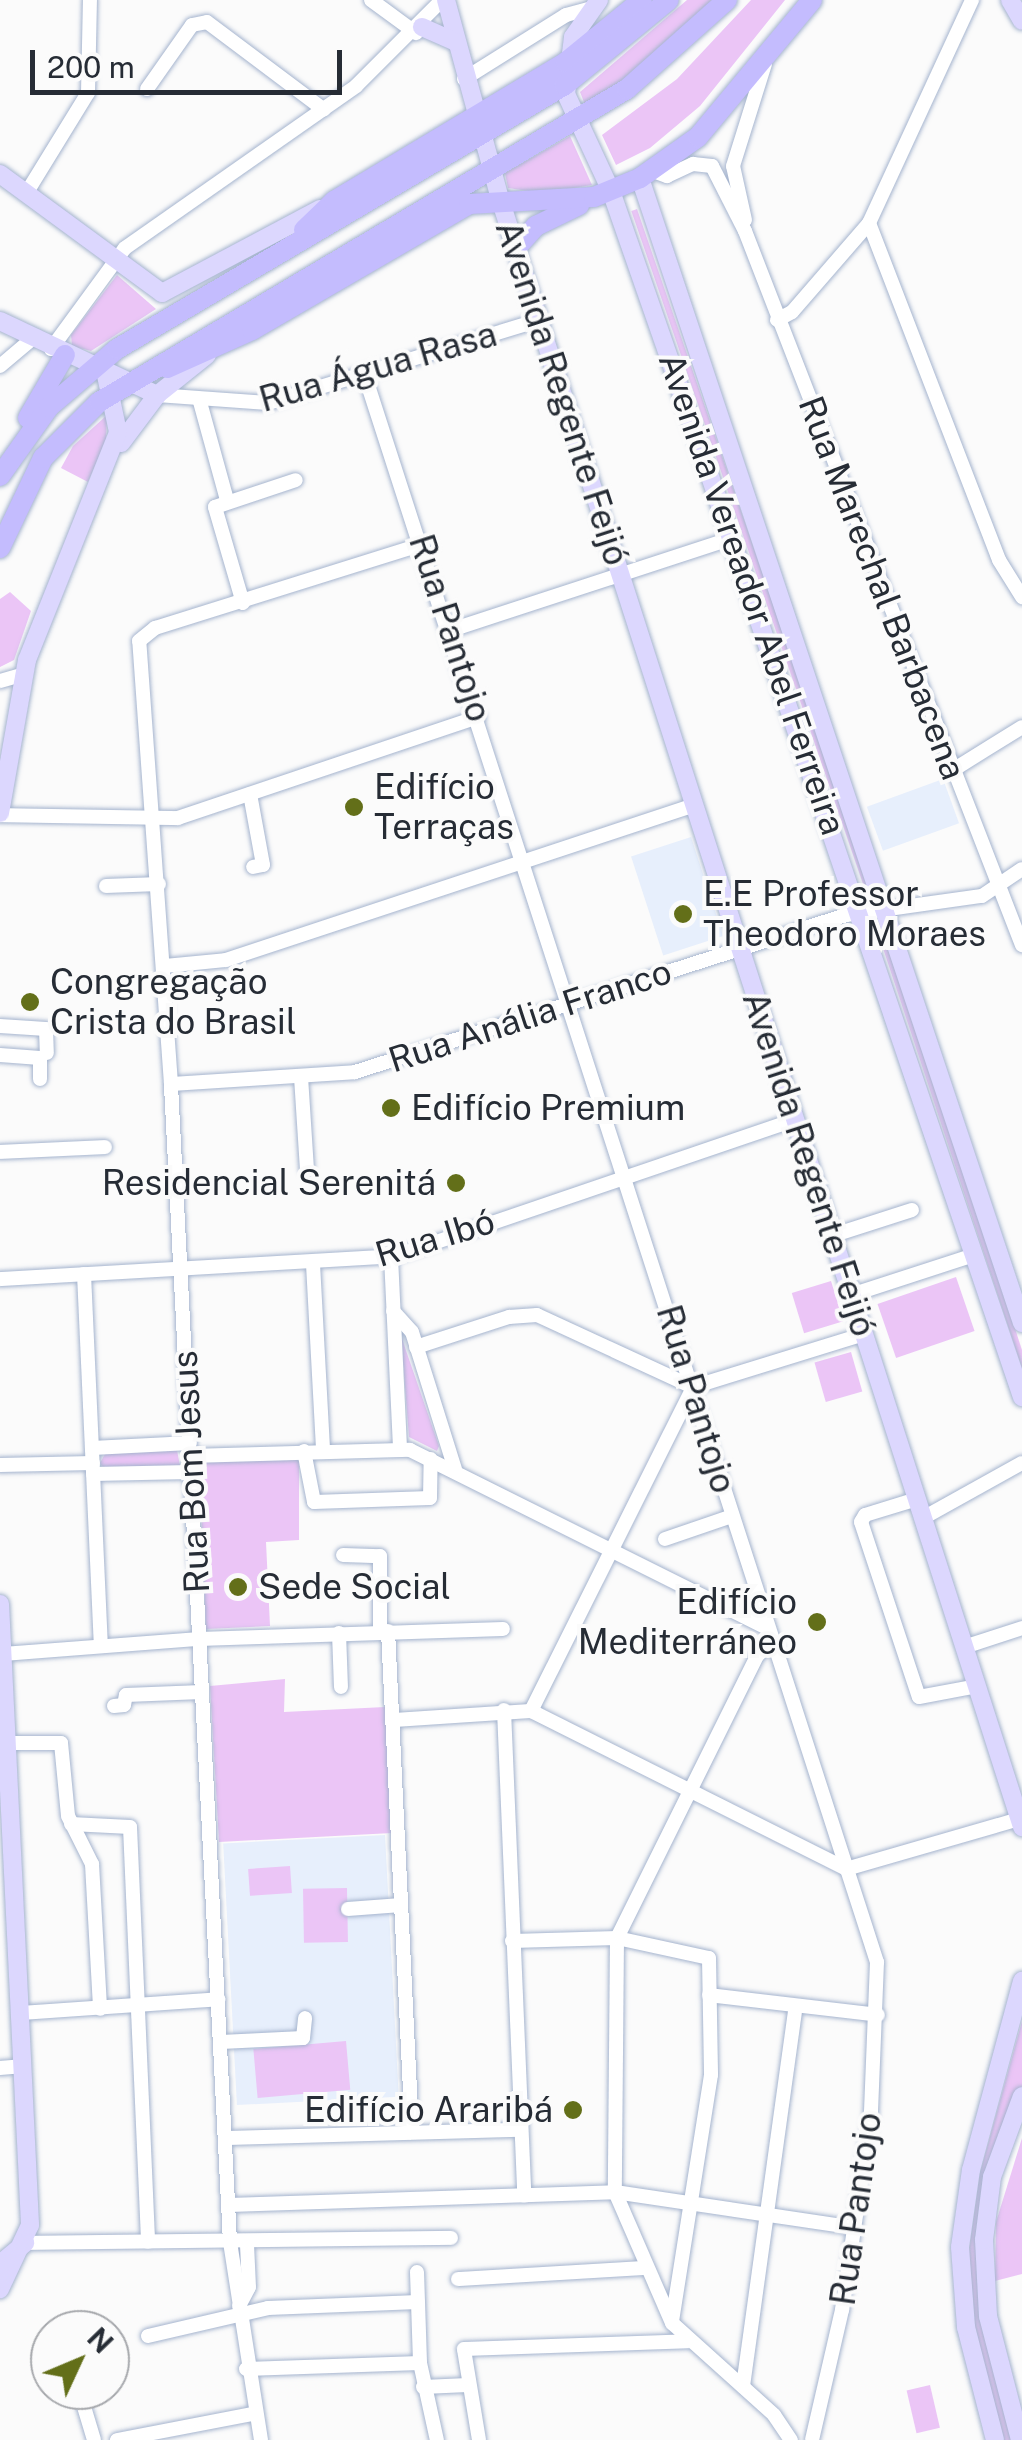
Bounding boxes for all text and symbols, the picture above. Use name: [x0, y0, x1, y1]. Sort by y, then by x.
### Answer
scale bar: [35, 30, 348, 92]
text: 200 m: [47, 49, 135, 85]
street label: Avenida Regente Feijó: [486, 215, 638, 571]
street label: Rua Água Rasa: [254, 313, 502, 421]
street label: Avenida Vereador Abel Ferreira: [650, 347, 854, 841]
street label: Rua Marechal Barbacena: [789, 390, 975, 786]
street label: Rua Pantojo: [400, 529, 500, 727]
place label: Edifício Terraças: [374, 766, 514, 848]
marker: Edifício Terraças: [343, 796, 365, 818]
place label: E.E Professor Theodoro Moraes: [703, 873, 986, 955]
marker: E.E Professor Theodoro Moraes: [672, 903, 694, 925]
street label: Rua Anália Franco: [383, 950, 677, 1082]
place label: Congregação Crista do Brasil: [50, 961, 297, 1043]
street label: Avenida Regente Feijó: [733, 986, 885, 1342]
marker: Congregação Crista do Brasil: [19, 991, 41, 1013]
place label: Edifício Premium: [411, 1087, 686, 1129]
marker: Edifício Premium: [380, 1097, 402, 1119]
place label: Residencial Serenitá: [102, 1162, 436, 1204]
marker: Residencial Serenitá: [445, 1172, 467, 1194]
street label: Rua Ibó: [370, 1200, 500, 1276]
street label: Rua Pantojo: [648, 1300, 744, 1498]
street label: Rua Bom Jesus: [164, 1350, 218, 1594]
place label: Sede Social: [258, 1566, 451, 1608]
marker: Sede Social: [227, 1576, 249, 1598]
place label: Edifício Mediterráneo: [578, 1581, 797, 1663]
marker: Edifício Mediterráneo: [806, 1611, 828, 1633]
place label: Edifício Araribá: [304, 2089, 553, 2131]
marker: Edifício Araribá: [562, 2099, 584, 2121]
street label: Rua Pantojo: [822, 2110, 890, 2308]
north arrow: [30, 2310, 130, 2410]
text: N: [81, 2321, 120, 2360]

